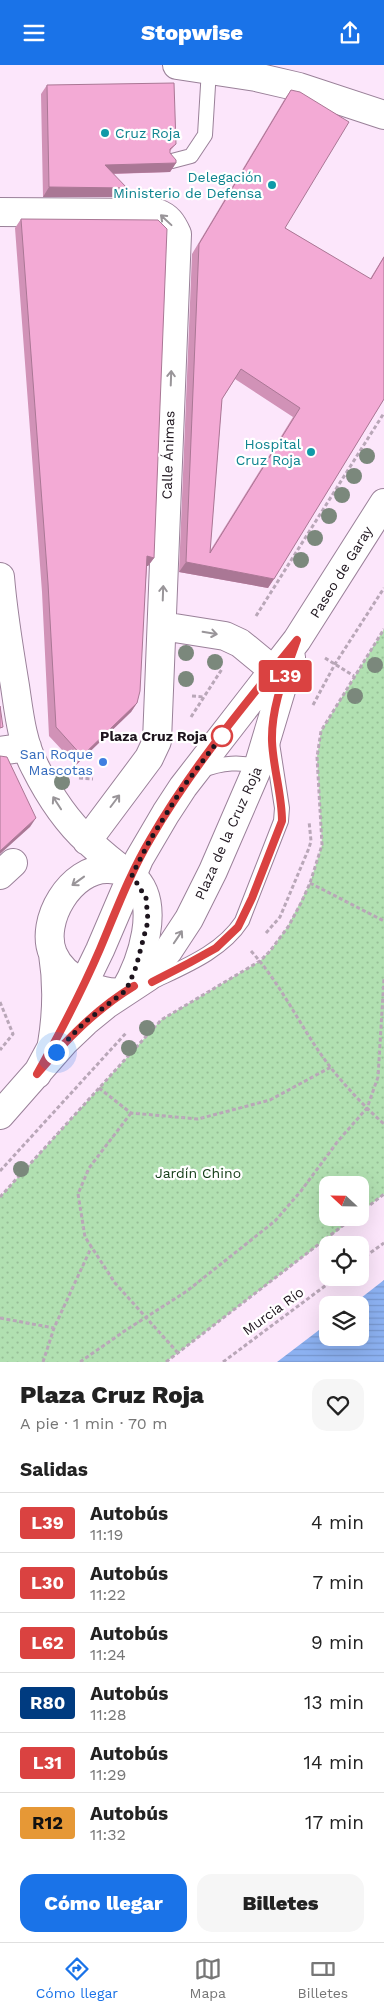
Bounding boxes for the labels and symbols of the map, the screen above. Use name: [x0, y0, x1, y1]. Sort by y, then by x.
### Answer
place label: Cruz Roja: [115, 125, 180, 141]
marker: Cruz Roja: [99, 127, 111, 139]
place label: Delegación Ministerio de Defensa: [113, 169, 262, 201]
marker: Delegación Ministerio de Defensa: [266, 179, 278, 191]
one-way arrow: [160, 214, 173, 226]
one-way arrow: [167, 370, 176, 386]
street label: Calle Ánimas: [158, 410, 178, 500]
place label: Hospital Cruz Roja: [236, 436, 302, 468]
marker: Hospital Cruz Roja: [305, 446, 317, 458]
street label: Paseo de Garay: [306, 523, 376, 621]
one-way arrow: [159, 585, 168, 601]
one-way arrow: [202, 629, 218, 639]
line badge: L39: [256, 660, 314, 692]
marker: Plaza Cruz Roja: [211, 725, 233, 747]
place label: Plaza Cruz Roja: [100, 728, 208, 744]
place label: San Roque Mascotas: [20, 746, 93, 778]
marker: San Roque Mascotas: [97, 756, 109, 768]
street label: Plaza de la Cruz Roja: [191, 764, 265, 902]
one-way arrow: [110, 795, 121, 808]
one-way arrow: [52, 796, 62, 810]
one-way arrow: [72, 875, 85, 886]
one-way arrow: [173, 930, 183, 944]
your location: [44, 1040, 69, 1065]
park label: Jardín Chino: [155, 1165, 241, 1181]
north arrow: [319, 1176, 369, 1226]
street label: Murcia Río: [239, 1284, 307, 1338]

